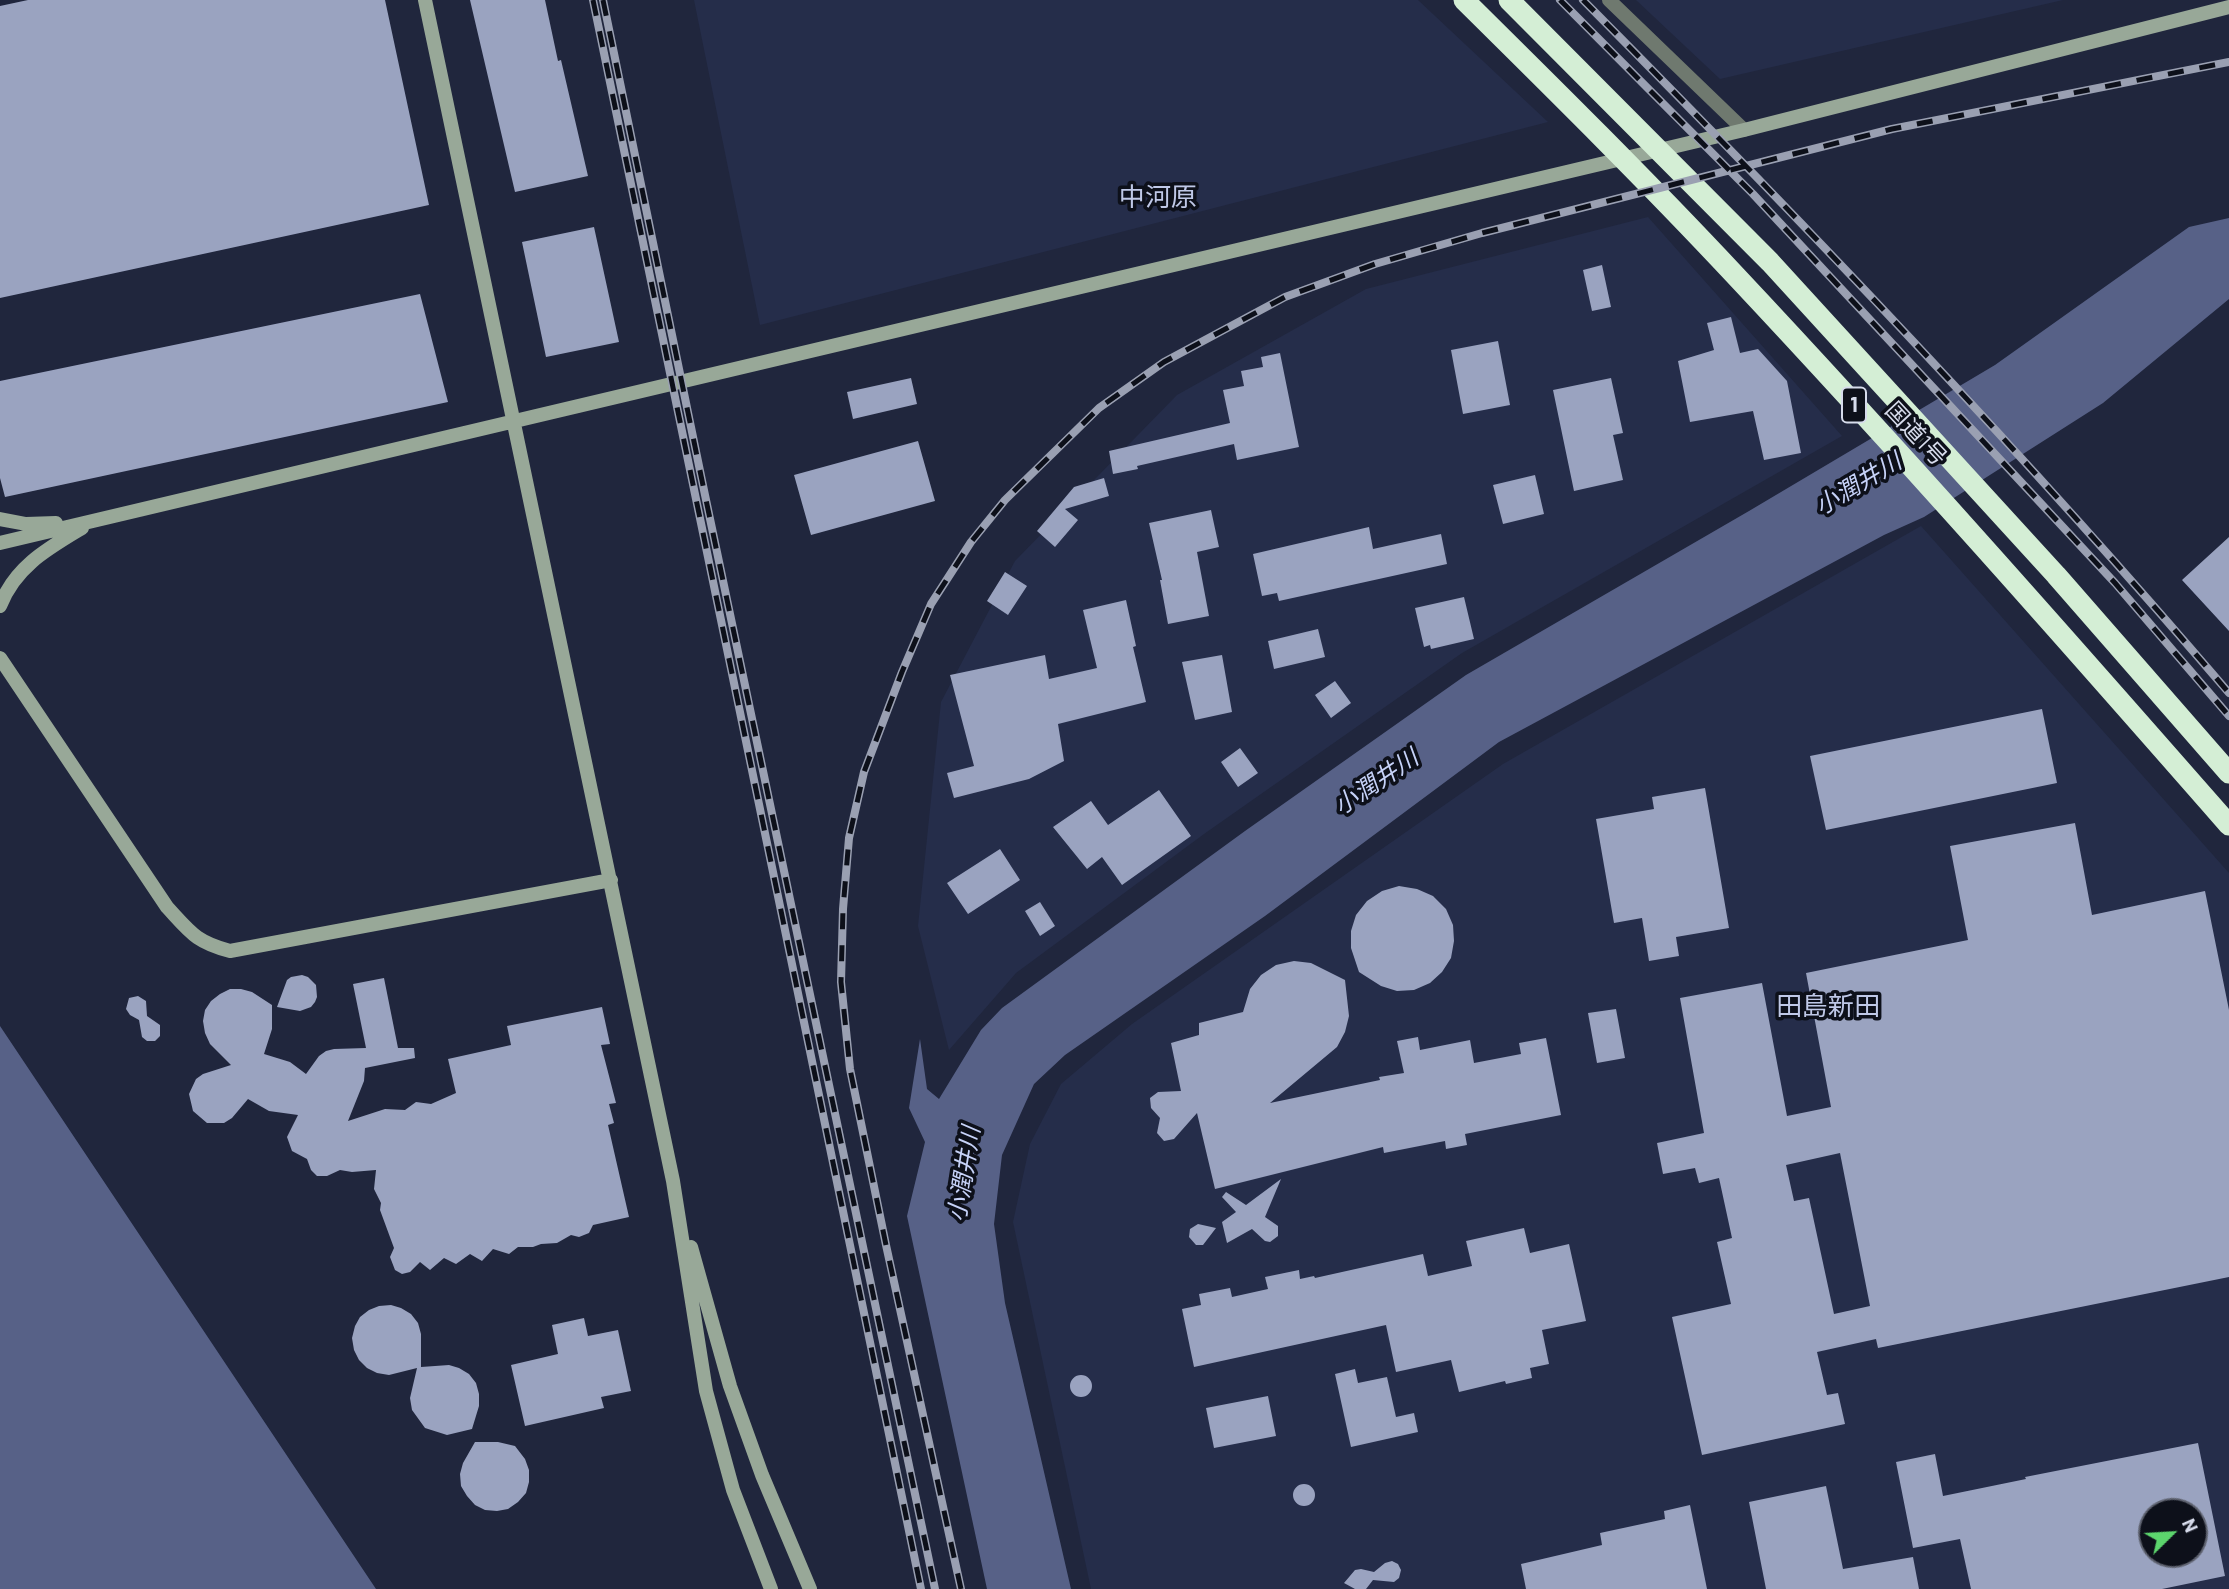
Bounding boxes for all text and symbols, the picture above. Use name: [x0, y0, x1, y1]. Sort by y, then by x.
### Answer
district label: 中河原: [1119, 181, 1197, 213]
road number: 1: [1842, 388, 1866, 422]
street label: 国道1号: [1880, 396, 1952, 472]
water label: 小潤井川: [1809, 447, 1907, 521]
water label: 小潤井川: [1328, 743, 1424, 821]
district label: 田島新田: [1776, 990, 1880, 1022]
water label: 小潤井川: [942, 1124, 986, 1224]
north arrow: [2138, 1498, 2208, 1568]
text: N: [2178, 1515, 2204, 1536]

